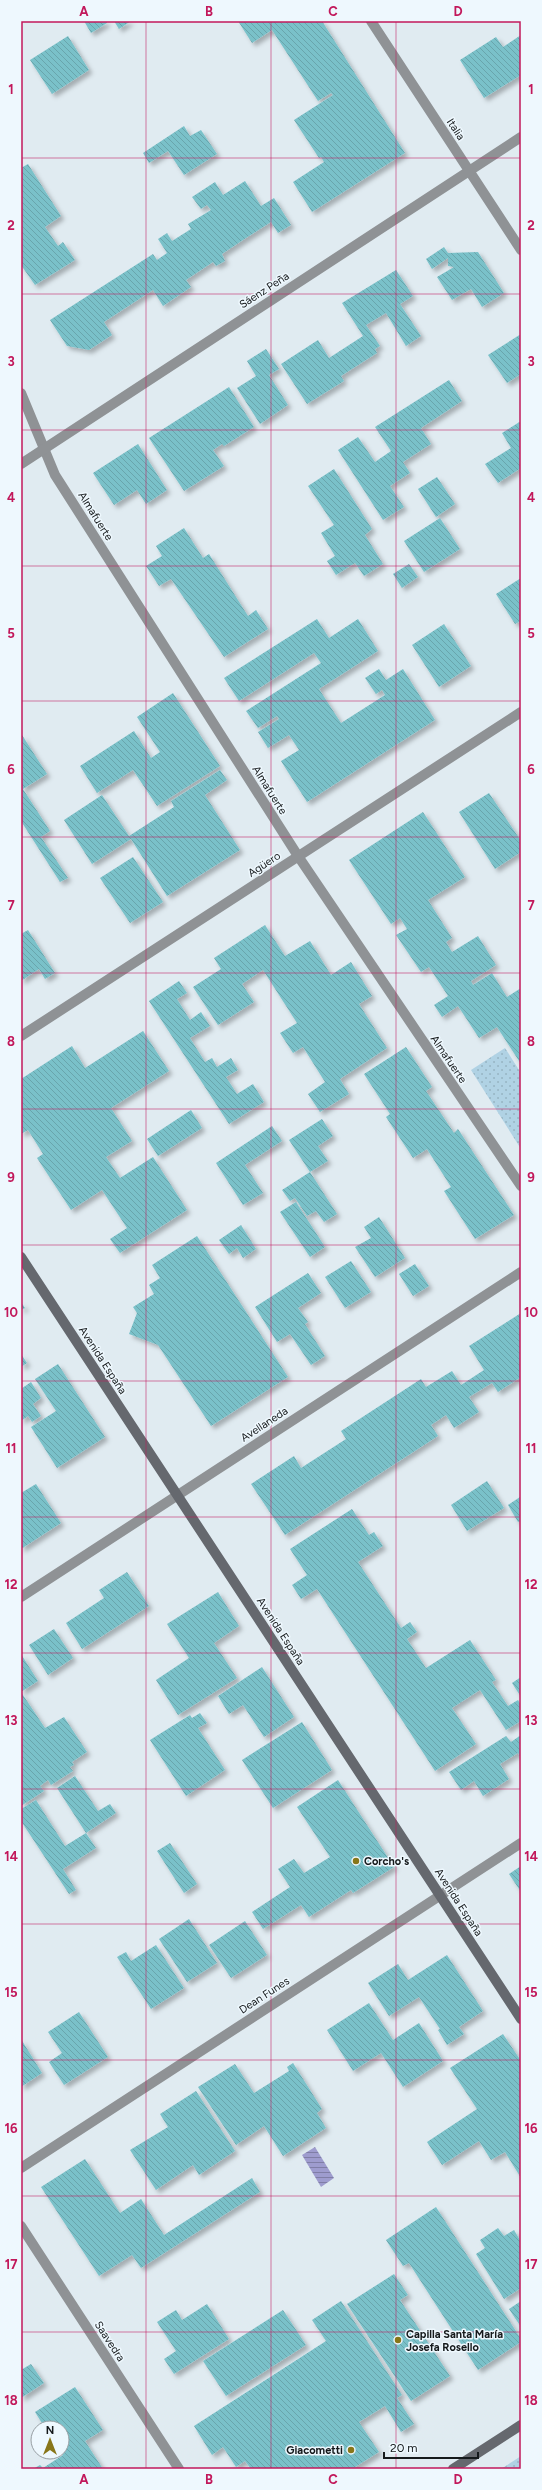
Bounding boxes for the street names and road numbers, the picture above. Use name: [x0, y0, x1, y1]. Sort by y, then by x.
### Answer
street label: Italia: [444, 116, 467, 143]
street label: Sáenz Peña: [237, 270, 292, 311]
street label: Almafuerte: [76, 490, 116, 543]
street label: Almafuerte: [250, 764, 290, 817]
street label: Agüero: [246, 849, 283, 880]
street label: Almafuerte: [428, 1033, 469, 1086]
street label: Avenida España: [76, 1324, 129, 1396]
street label: Avellaneda: [238, 1404, 290, 1444]
street label: Avenida España: [254, 1595, 307, 1667]
street label: Avenida España: [432, 1866, 485, 1938]
street label: Dean Funes: [237, 1974, 292, 2016]
street label: Saavedra: [92, 2319, 127, 2364]

